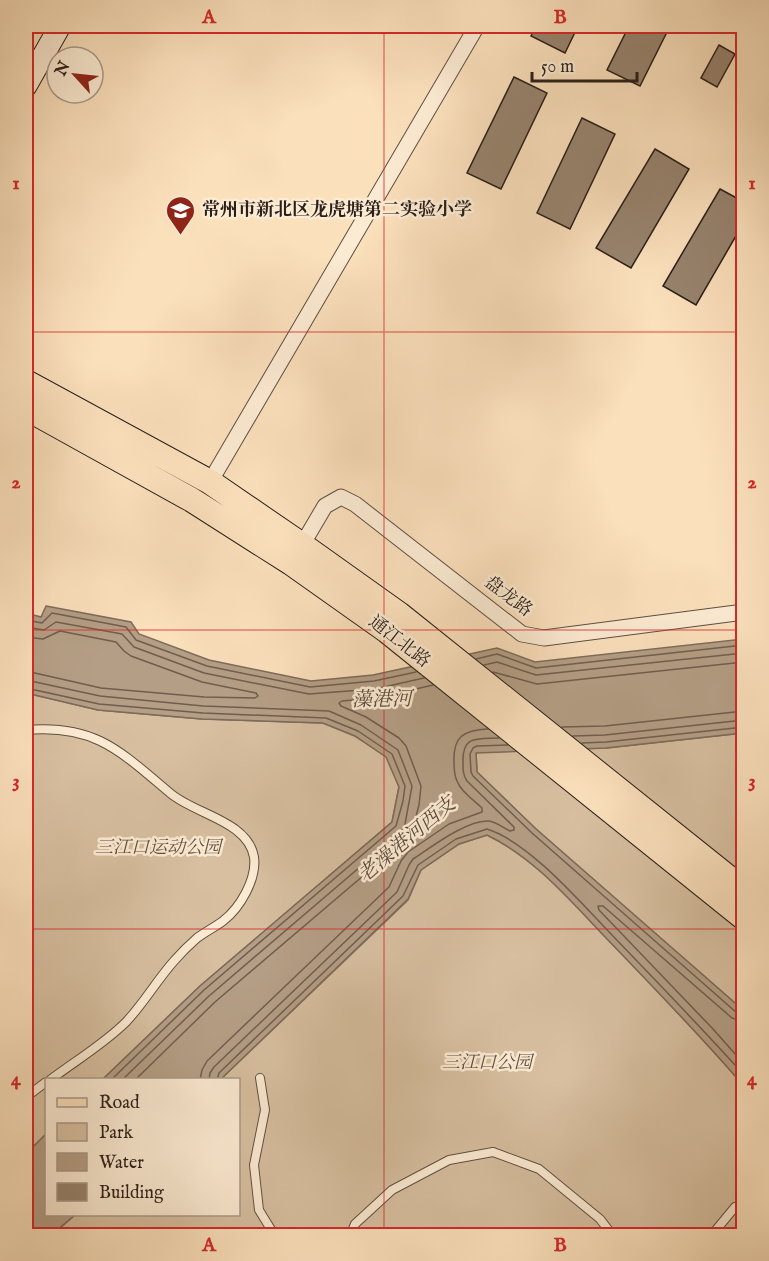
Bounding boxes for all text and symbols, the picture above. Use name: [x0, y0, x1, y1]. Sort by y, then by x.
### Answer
text: A: [201, 5, 217, 30]
text: B: [553, 5, 567, 30]
north arrow: [45, 45, 105, 105]
scale bar: [532, 45, 637, 83]
text: 50 m: [541, 56, 574, 79]
text: N: [51, 58, 76, 81]
text: 1: [12, 171, 20, 196]
text: 1: [748, 171, 756, 196]
school or university icon: 常州市新北区龙虎塘第二实验小学: [165, 194, 197, 236]
place label: 常州市新北区龙虎塘第二实验小学: [202, 199, 472, 222]
text: 2: [11, 470, 21, 495]
text: 2: [747, 470, 757, 495]
street label: 盘龙路: [480, 572, 536, 622]
street label: 通江北路: [364, 611, 434, 673]
water label: 藻港河: [352, 687, 415, 713]
text: 3: [12, 769, 20, 794]
text: 3: [748, 769, 756, 794]
water label: 老澡港河西支: [353, 790, 463, 888]
park label: 三江口运动公园: [95, 837, 224, 860]
park label: 三江口公园: [442, 1052, 535, 1075]
text: 4: [11, 1067, 22, 1092]
text: 4: [747, 1067, 758, 1092]
legend: [45, 1078, 240, 1216]
text: Road: [99, 1092, 140, 1115]
text: Park: [99, 1122, 134, 1145]
text: Water: [99, 1152, 144, 1175]
text: Building: [99, 1182, 164, 1205]
text: A: [201, 1233, 217, 1258]
text: B: [553, 1233, 567, 1258]

